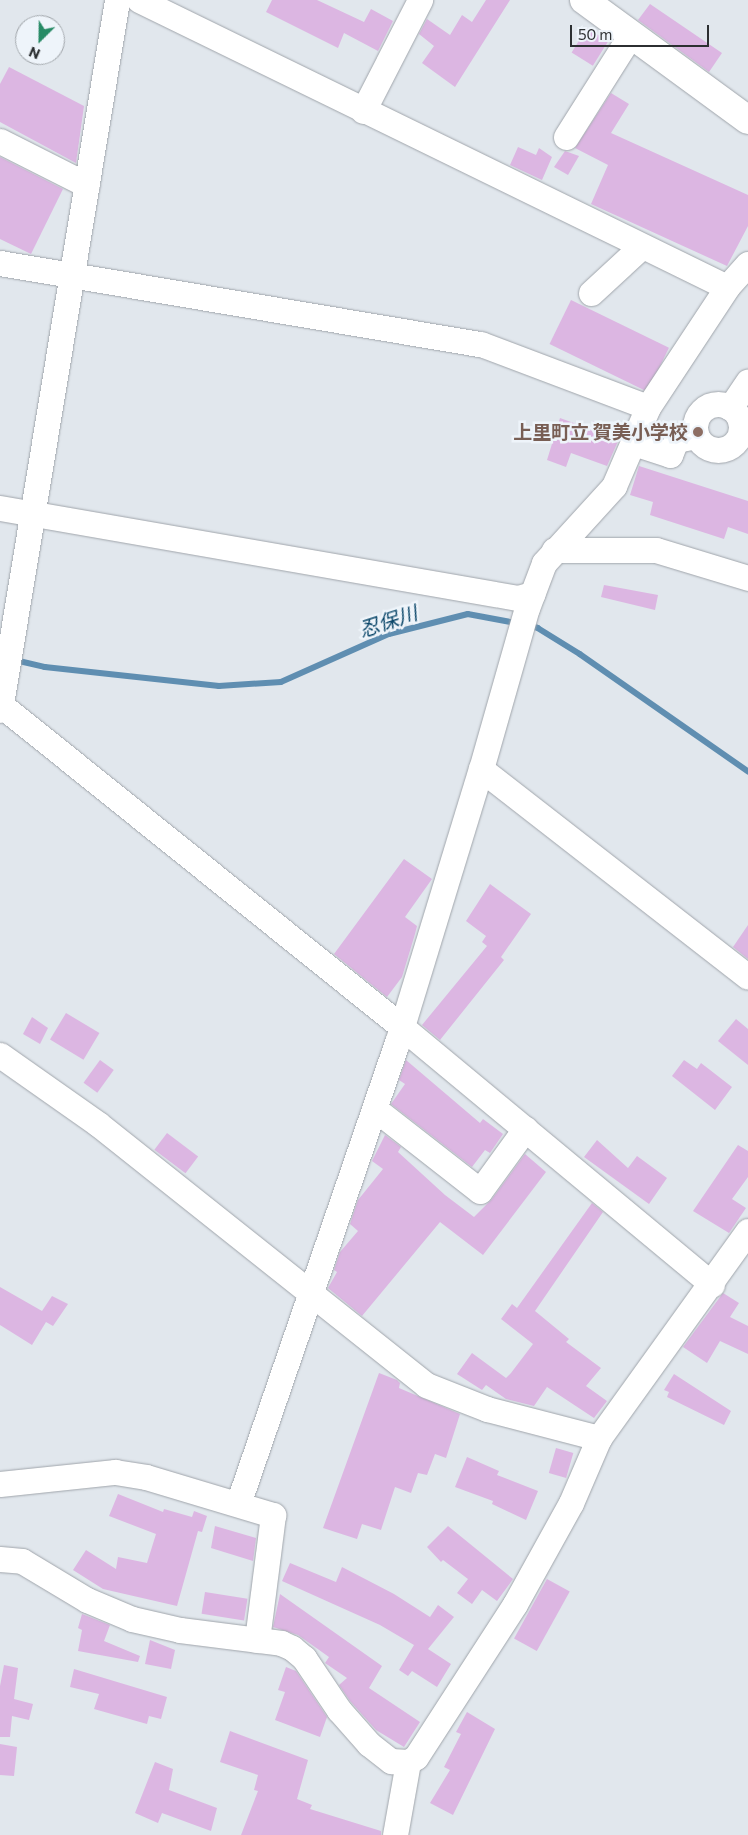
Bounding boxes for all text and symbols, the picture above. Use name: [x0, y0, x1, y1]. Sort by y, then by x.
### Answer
north arrow: [15, 15, 65, 65]
scale bar: [573, 15, 712, 47]
text: 50 m: [578, 25, 612, 43]
text: N: [26, 43, 42, 63]
place label: 上里町立 賀美小学校: [513, 421, 688, 443]
marker: 上里町立 賀美小学校: [692, 426, 704, 438]
water label: 忍保川: [356, 600, 420, 642]

